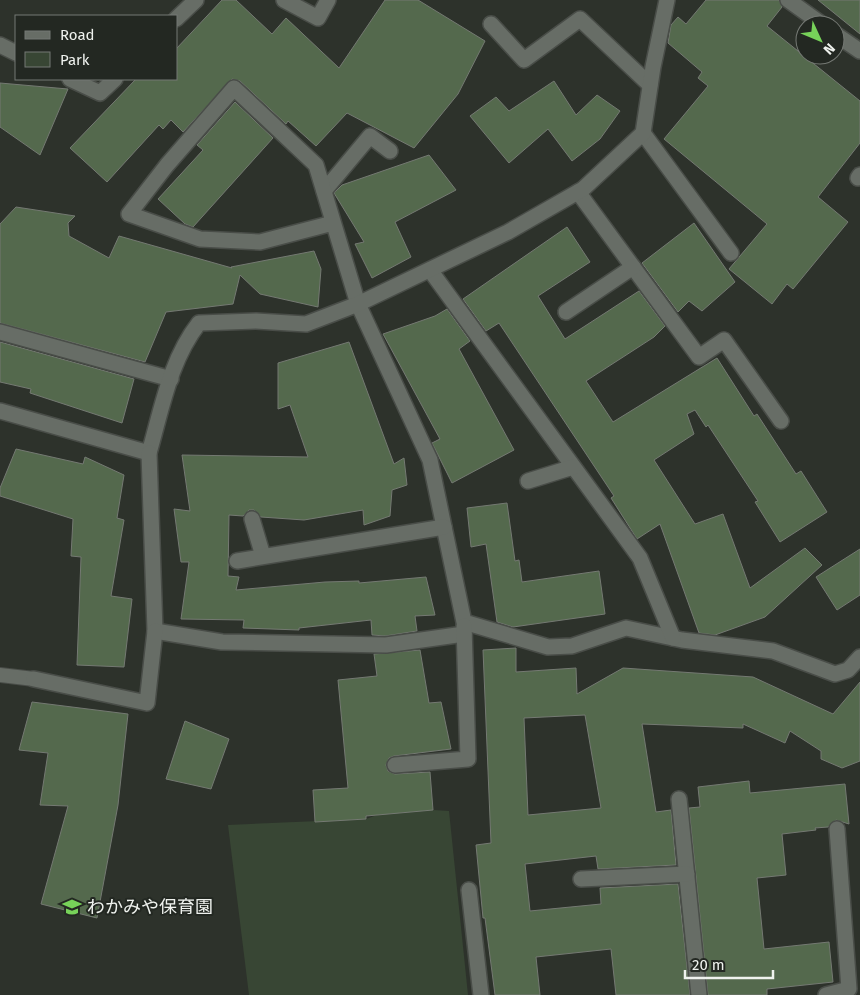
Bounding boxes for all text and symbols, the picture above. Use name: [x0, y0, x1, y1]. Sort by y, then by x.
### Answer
legend: [15, 15, 178, 80]
north arrow: [795, 15, 845, 65]
text: Road: [60, 26, 95, 44]
text: N: [820, 39, 838, 58]
text: Park: [60, 51, 90, 69]
school or university icon: わかみや保育園: [61, 896, 83, 918]
place label: わかみや保育園: [87, 896, 213, 918]
scale bar: [685, 948, 772, 980]
text: 20 m: [692, 956, 725, 974]

